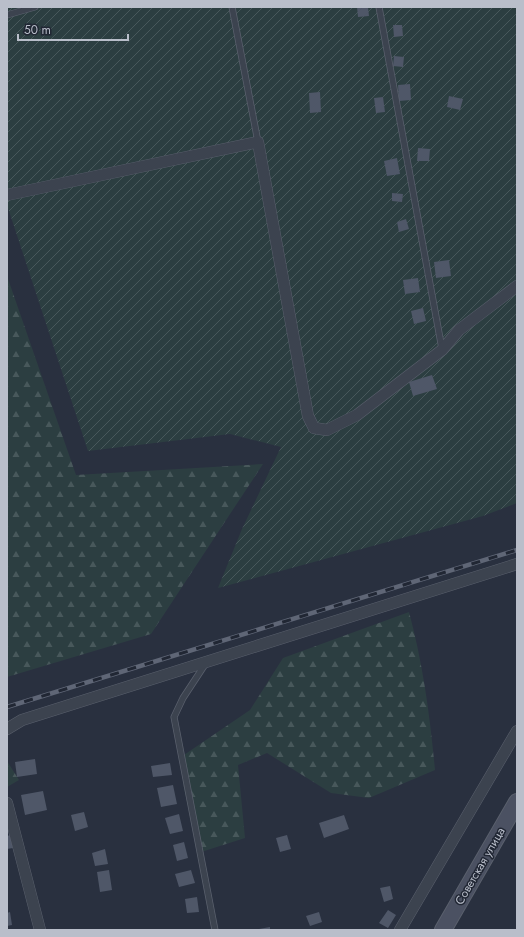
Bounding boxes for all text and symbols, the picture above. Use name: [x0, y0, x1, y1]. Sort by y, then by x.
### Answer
scale bar: [18, 16, 128, 42]
text: 50 m: [24, 21, 51, 39]
street label: Советская улица: [450, 824, 510, 908]

